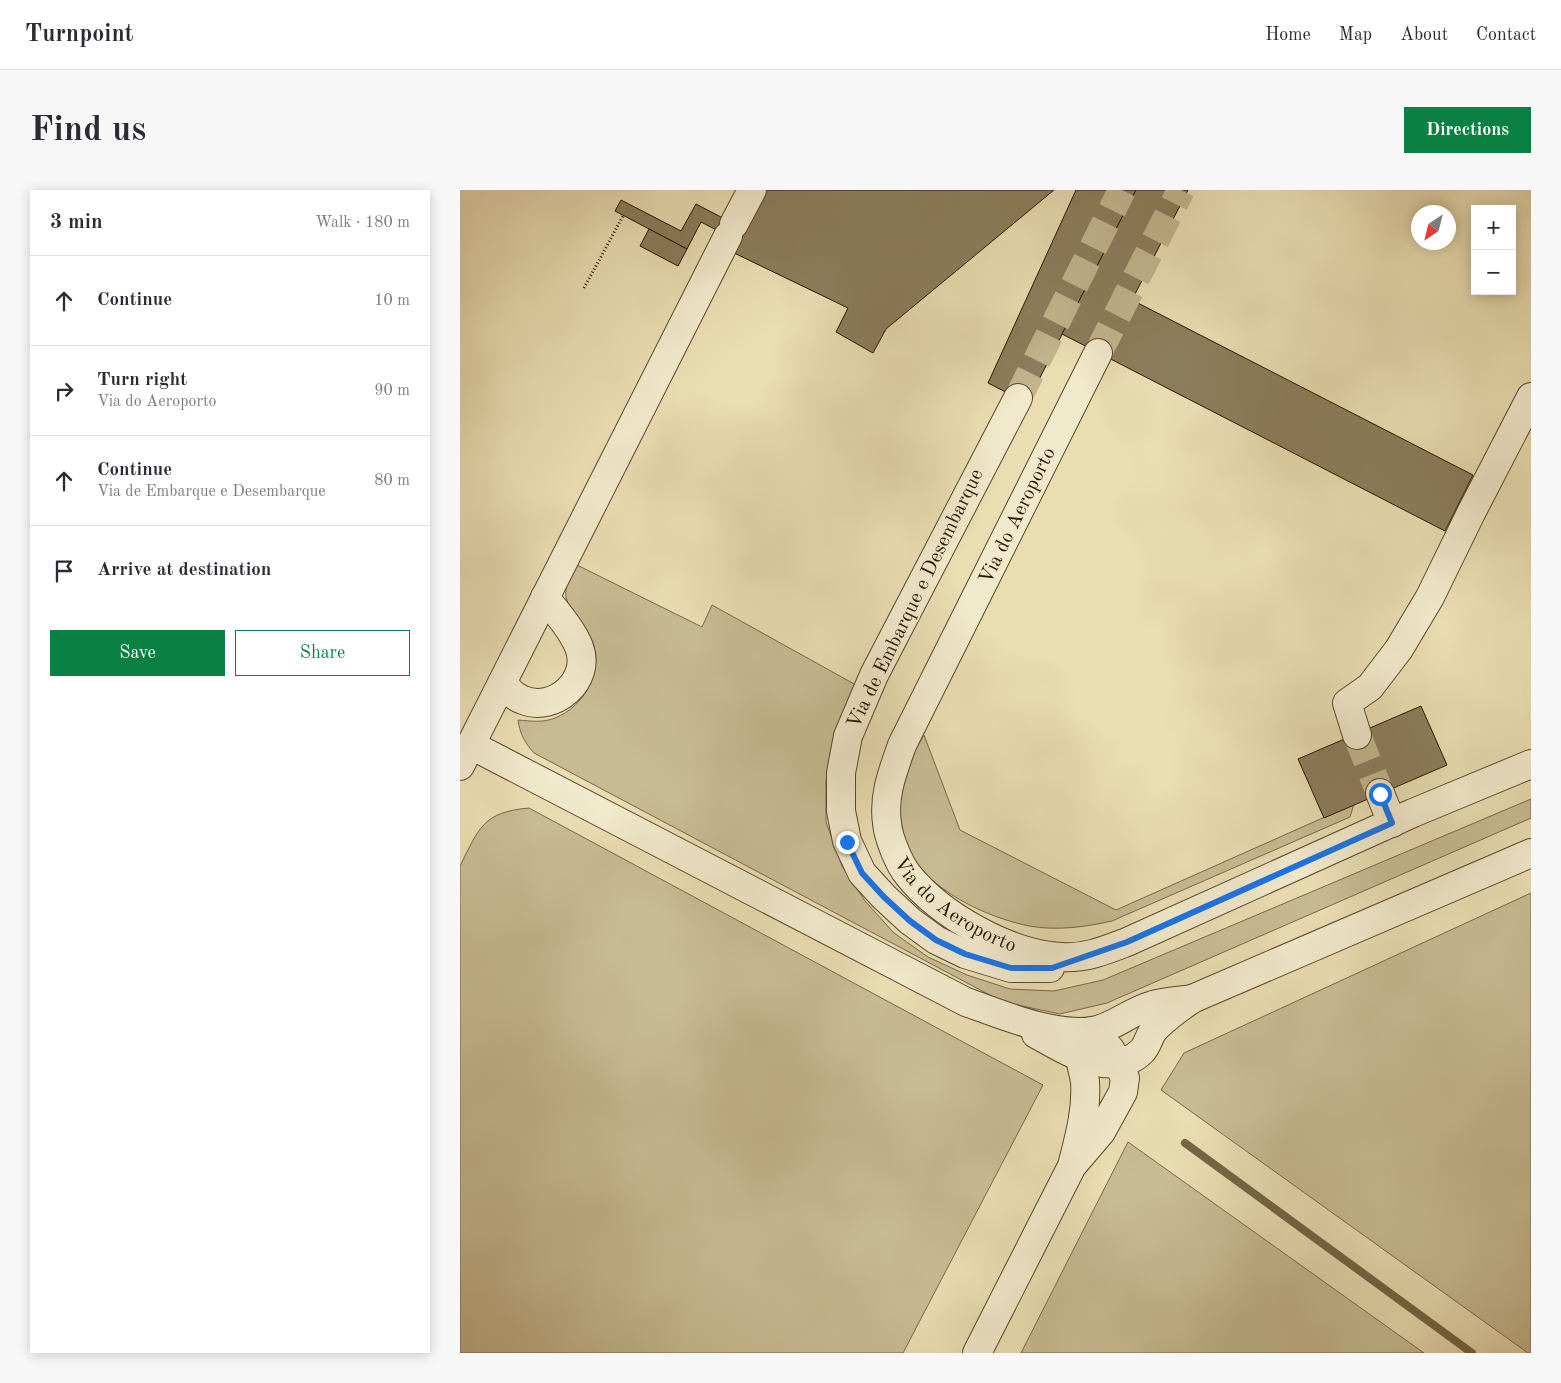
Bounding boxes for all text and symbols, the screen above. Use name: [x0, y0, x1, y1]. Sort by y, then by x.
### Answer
text: Turnpoint: [25, 23, 133, 47]
text: Home: [1265, 26, 1311, 44]
text: Map: [1339, 26, 1372, 44]
text: About: [1400, 26, 1448, 44]
text: Contact: [1476, 26, 1536, 44]
button: Directions: [1404, 107, 1531, 153]
text: Find us: [30, 113, 146, 148]
north arrow: [1411, 205, 1456, 250]
map controls: [1471, 205, 1516, 295]
button: +: [1471, 205, 1516, 250]
text: 3 min: [50, 212, 103, 233]
text: Walk · 180 m: [315, 215, 410, 231]
button: −: [1471, 250, 1516, 295]
icon: ahead: [50, 287, 78, 315]
text: Continue: [97, 291, 172, 310]
text: 10 m: [374, 293, 410, 309]
text: Turn right: [97, 371, 187, 390]
icon: right: [50, 377, 78, 405]
text: 90 m: [374, 383, 410, 399]
text: Via do Aeroporto: [97, 394, 217, 410]
street label: Via do Aeroporto: [976, 444, 1060, 588]
text: Continue: [97, 461, 172, 480]
street label: Via de Embarque e Desembarque: [844, 466, 988, 732]
icon: ahead: [50, 467, 78, 495]
text: 80 m: [374, 473, 410, 489]
text: Via de Embarque e Desembarque: [97, 484, 326, 500]
icon: arrive: [50, 557, 78, 585]
text: Arrive at destination: [97, 561, 271, 580]
button: Save: [50, 630, 225, 676]
button: Share: [235, 630, 410, 676]
route start: [1369, 783, 1392, 806]
route end: [836, 831, 859, 854]
street label: Via do Aeroporto: [889, 854, 1019, 957]

